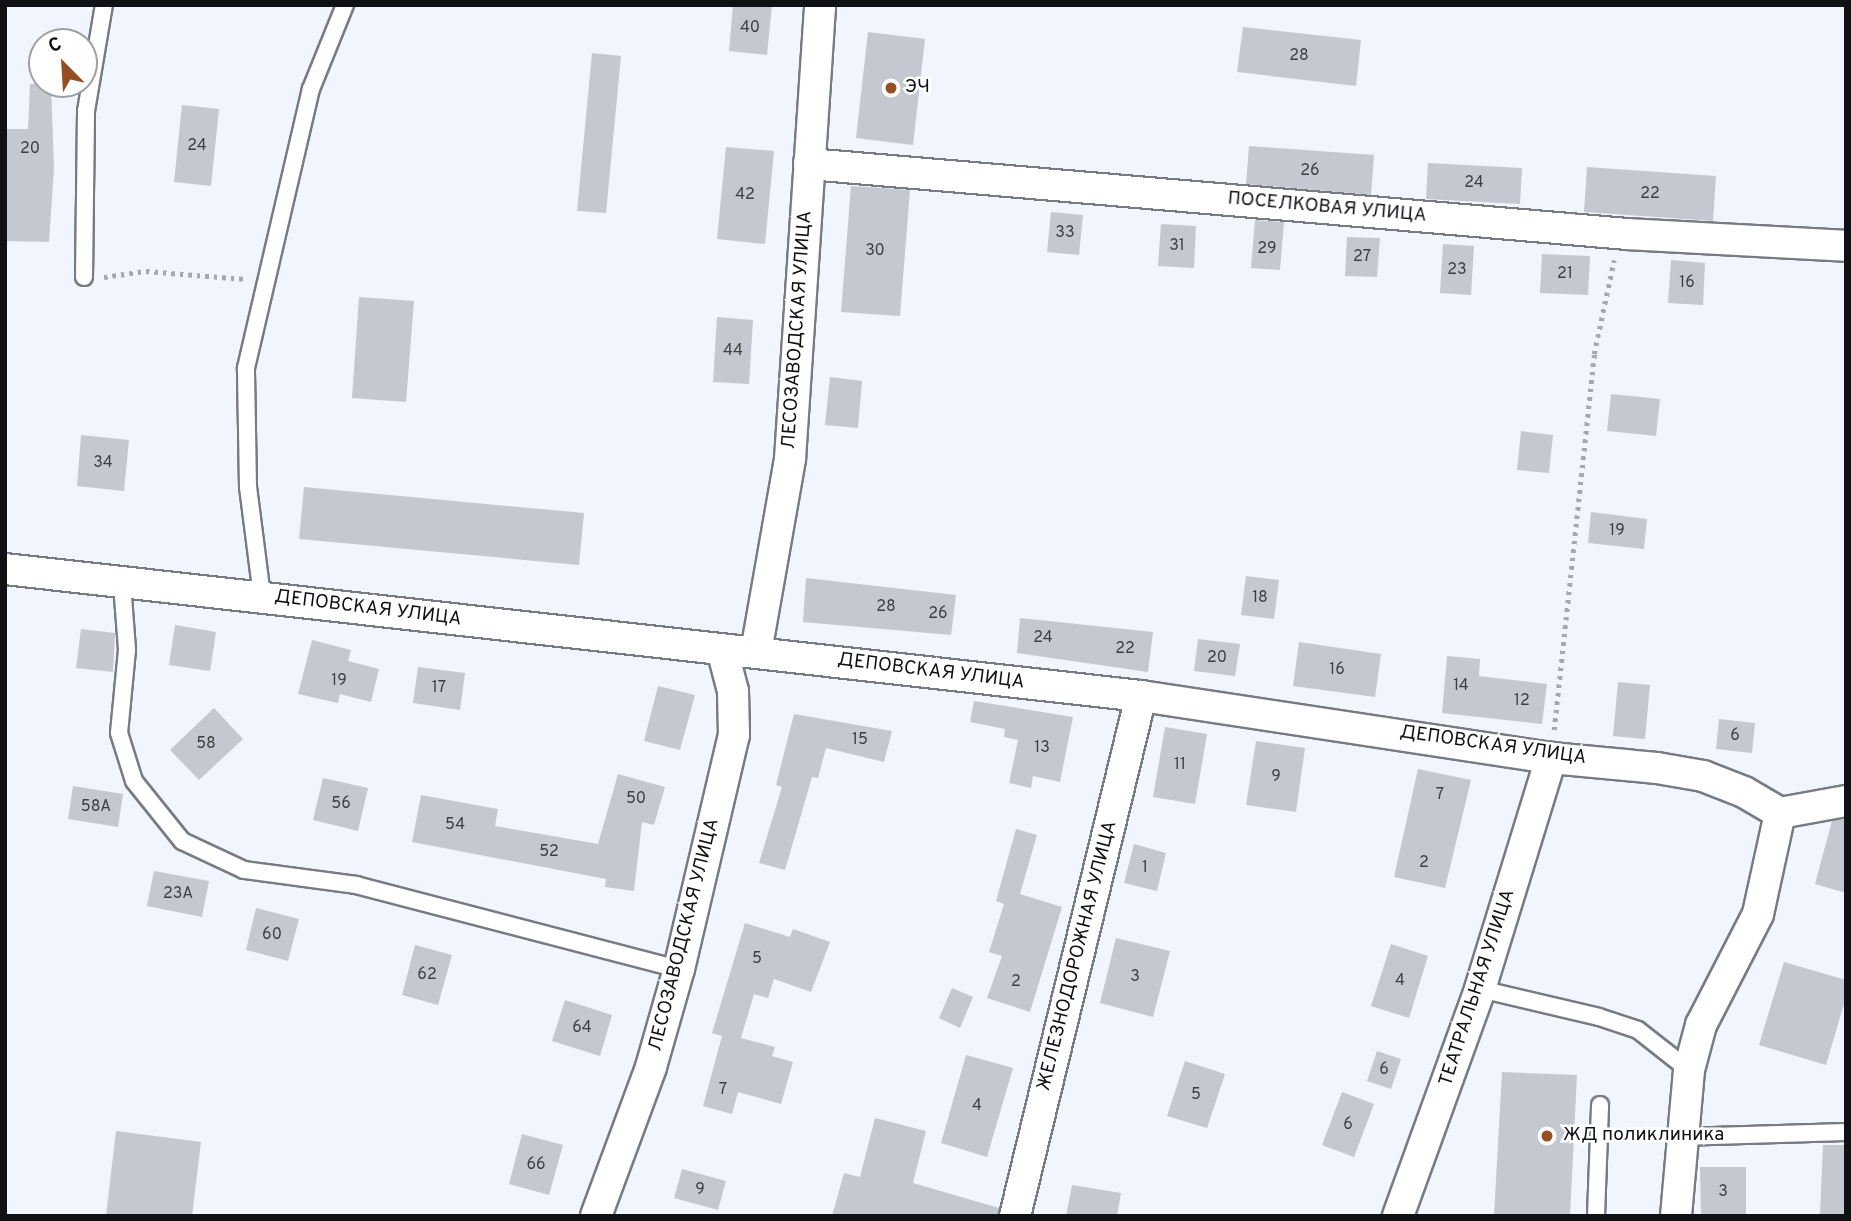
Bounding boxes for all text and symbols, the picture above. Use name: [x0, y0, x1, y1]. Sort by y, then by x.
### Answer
house number: 40: [740, 18, 760, 38]
north arrow: [28, 28, 98, 98]
text: С: [45, 32, 66, 59]
house number: 28: [1289, 46, 1309, 66]
place label: ЭЧ: [905, 77, 930, 99]
marker: ЭЧ: [883, 80, 899, 96]
house number: 24: [187, 136, 207, 156]
house number: 20: [20, 139, 40, 159]
house number: 26: [1300, 161, 1320, 181]
house number: 24: [1464, 173, 1484, 193]
house number: 22: [1640, 184, 1660, 204]
house number: 42: [735, 185, 755, 205]
street label: ПОСЕЛКОВАЯ УЛИЦА: [1227, 188, 1427, 228]
street label: ЛЕСОЗАВОДСКАЯ УЛИЦА: [778, 210, 818, 450]
house number: 33: [1055, 223, 1075, 243]
house number: 31: [1169, 236, 1185, 256]
house number: 29: [1257, 239, 1277, 259]
house number: 30: [865, 241, 885, 261]
house number: 27: [1353, 247, 1371, 267]
house number: 23: [1447, 260, 1467, 280]
house number: 21: [1557, 264, 1573, 284]
house number: 16: [1679, 273, 1695, 293]
house number: 44: [723, 341, 743, 361]
house number: 34: [93, 453, 113, 473]
house number: 19: [1609, 521, 1625, 541]
street label: ДЕПОВСКАЯ УЛИЦА: [273, 586, 463, 632]
house number: 18: [1252, 588, 1268, 608]
house number: 28: [876, 597, 896, 617]
house number: 26: [928, 604, 948, 624]
house number: 24: [1033, 628, 1053, 648]
house number: 22: [1115, 639, 1135, 659]
house number: 20: [1207, 648, 1227, 668]
street label: ДЕПОВСКАЯ УЛИЦА: [836, 649, 1026, 695]
house number: 16: [1329, 660, 1345, 680]
house number: 19: [331, 671, 347, 691]
house number: 14: [1453, 676, 1469, 696]
house number: 17: [432, 678, 446, 698]
house number: 12: [1514, 691, 1530, 711]
street label: ДЕПОВСКАЯ УЛИЦА: [1398, 722, 1588, 770]
house number: 6: [1730, 726, 1740, 746]
house number: 15: [852, 730, 868, 750]
house number: 58: [196, 734, 216, 754]
house number: 13: [1034, 738, 1050, 758]
house number: 11: [1174, 755, 1186, 775]
house number: 9: [1271, 767, 1281, 787]
house number: 7: [1436, 785, 1444, 805]
house number: 50: [626, 789, 646, 809]
house number: 56: [331, 794, 351, 814]
house number: 58А: [81, 797, 111, 817]
house number: 54: [445, 815, 465, 835]
street label: ЛЕСОЗАВОДСКАЯ УЛИЦА: [645, 816, 725, 1054]
street label: ЖЕЛЕЗНОДОРОЖНАЯ УЛИЦА: [1033, 819, 1123, 1093]
house number: 52: [539, 842, 559, 862]
house number: 2: [1419, 853, 1429, 873]
house number: 1: [1142, 858, 1148, 878]
house number: 23А: [163, 884, 193, 904]
street label: ТЕАТРАЛЬНАЯ УЛИЦА: [1435, 887, 1521, 1089]
house number: 60: [262, 925, 282, 945]
house number: 5: [752, 949, 762, 969]
house number: 62: [417, 965, 437, 985]
house number: 3: [1130, 967, 1140, 987]
house number: 4: [1395, 971, 1405, 991]
house number: 2: [1011, 972, 1021, 992]
house number: 64: [572, 1018, 592, 1038]
house number: 6: [1379, 1060, 1389, 1080]
house number: 7: [719, 1080, 727, 1100]
house number: 5: [1191, 1085, 1201, 1105]
house number: 4: [972, 1096, 982, 1116]
house number: 6: [1343, 1115, 1353, 1135]
place label: ЖД поликлиника: [1563, 1125, 1724, 1147]
marker: ЖД поликлиника: [1537, 1126, 1557, 1146]
house number: 66: [526, 1155, 546, 1175]
house number: 9: [695, 1180, 705, 1200]
house number: 3: [1718, 1182, 1728, 1202]

